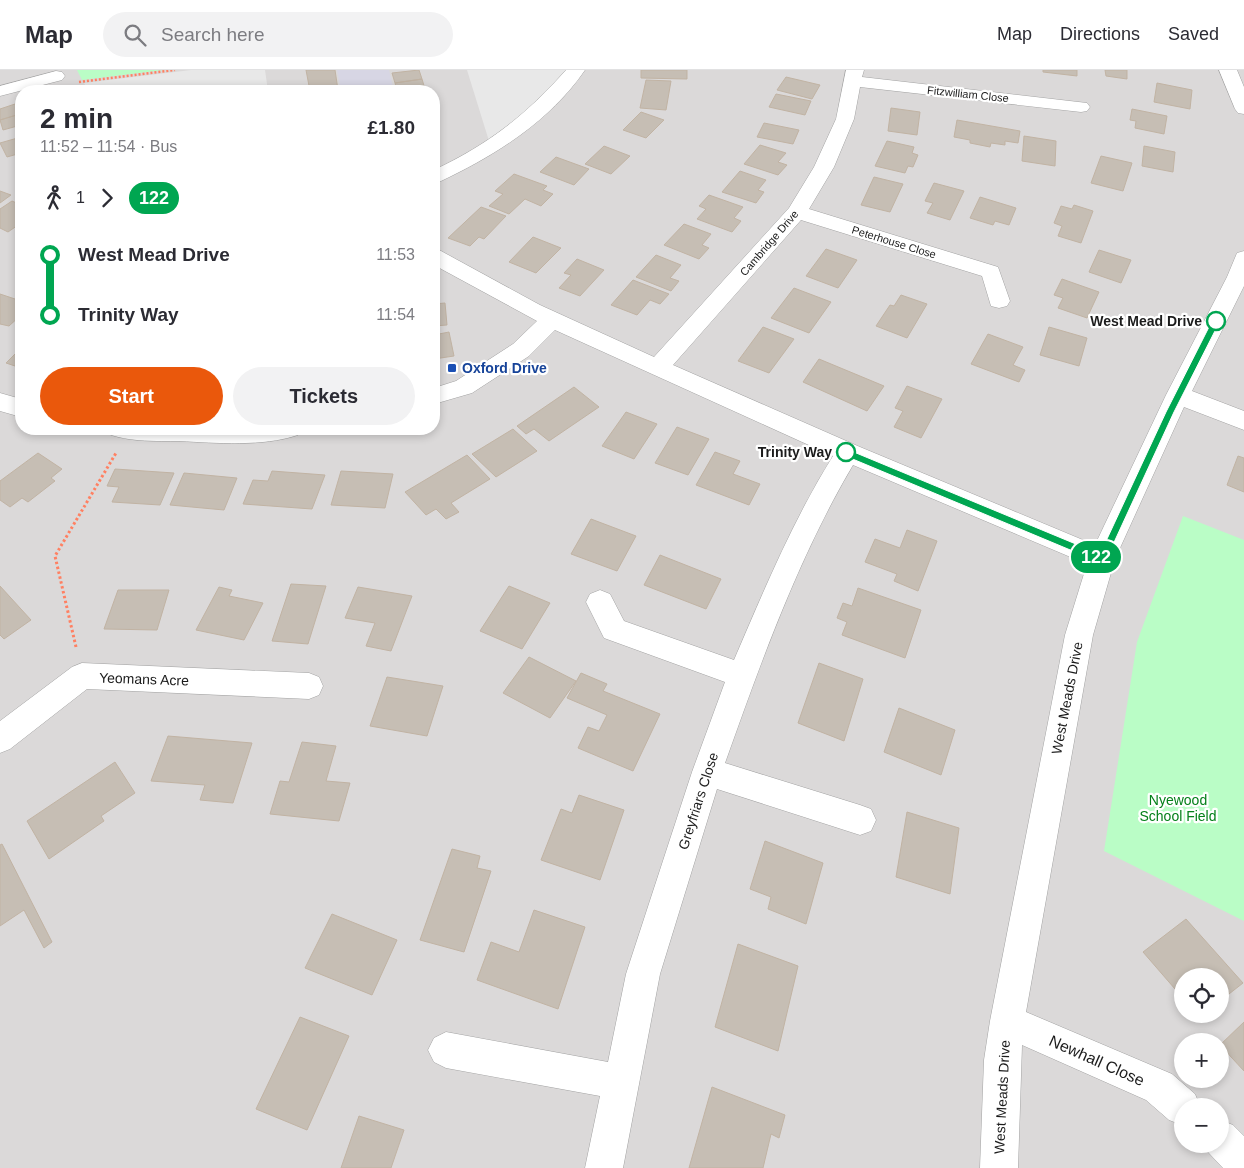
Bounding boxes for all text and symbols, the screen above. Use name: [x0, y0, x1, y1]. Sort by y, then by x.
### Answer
search box: [103, 12, 453, 57]
text: Map: [25, 21, 73, 48]
icon: search: [121, 21, 149, 49]
text: Search here: [161, 24, 265, 45]
text: Map: [997, 24, 1032, 44]
text: Directions: [1060, 24, 1140, 44]
text: Saved: [1168, 24, 1219, 44]
street label: Fitzwilliam Close: [927, 84, 1009, 104]
text: 2 min: [40, 103, 113, 134]
text: £1.80: [367, 117, 415, 138]
text: 11:52 – 11:54 · Bus: [40, 138, 177, 155]
icon: walk: [40, 184, 68, 212]
icon: forward: [93, 184, 121, 212]
text: 122: [139, 188, 169, 208]
text: 1: [76, 189, 85, 206]
street label: Cambridge Drive: [737, 208, 801, 278]
street label: Peterhouse Close: [850, 223, 938, 261]
text: West Mead Drive: [78, 244, 230, 265]
text: 11:53: [376, 246, 415, 263]
text: Trinity Way: [78, 304, 179, 325]
text: 11:54: [376, 306, 415, 323]
marker: West Mead Drive: [1206, 311, 1226, 331]
place label: West Mead Drive: [1090, 313, 1202, 329]
place label: Oxford Drive: [462, 360, 547, 376]
marker: Oxford Drive: [446, 362, 458, 374]
button: Start: [40, 367, 223, 425]
button: Tickets: [233, 367, 415, 425]
marker: Trinity Way: [836, 442, 856, 462]
place label: Trinity Way: [758, 444, 832, 460]
line badge: 122: [1067, 541, 1125, 573]
text: 122: [1081, 547, 1111, 567]
street label: West Meads Drive: [1048, 640, 1086, 756]
street label: Yeomans Acre: [99, 669, 189, 689]
street label: Greyfriars Close: [675, 750, 721, 852]
park label: Nyewood School Field: [1139, 792, 1217, 824]
map controls: [1174, 968, 1229, 1153]
button: locate: [1174, 968, 1229, 1023]
street label: Newhall Close: [1047, 1032, 1147, 1089]
button: +: [1174, 1033, 1229, 1088]
street label: West Meads Drive: [991, 1039, 1013, 1154]
button: −: [1174, 1098, 1229, 1153]

